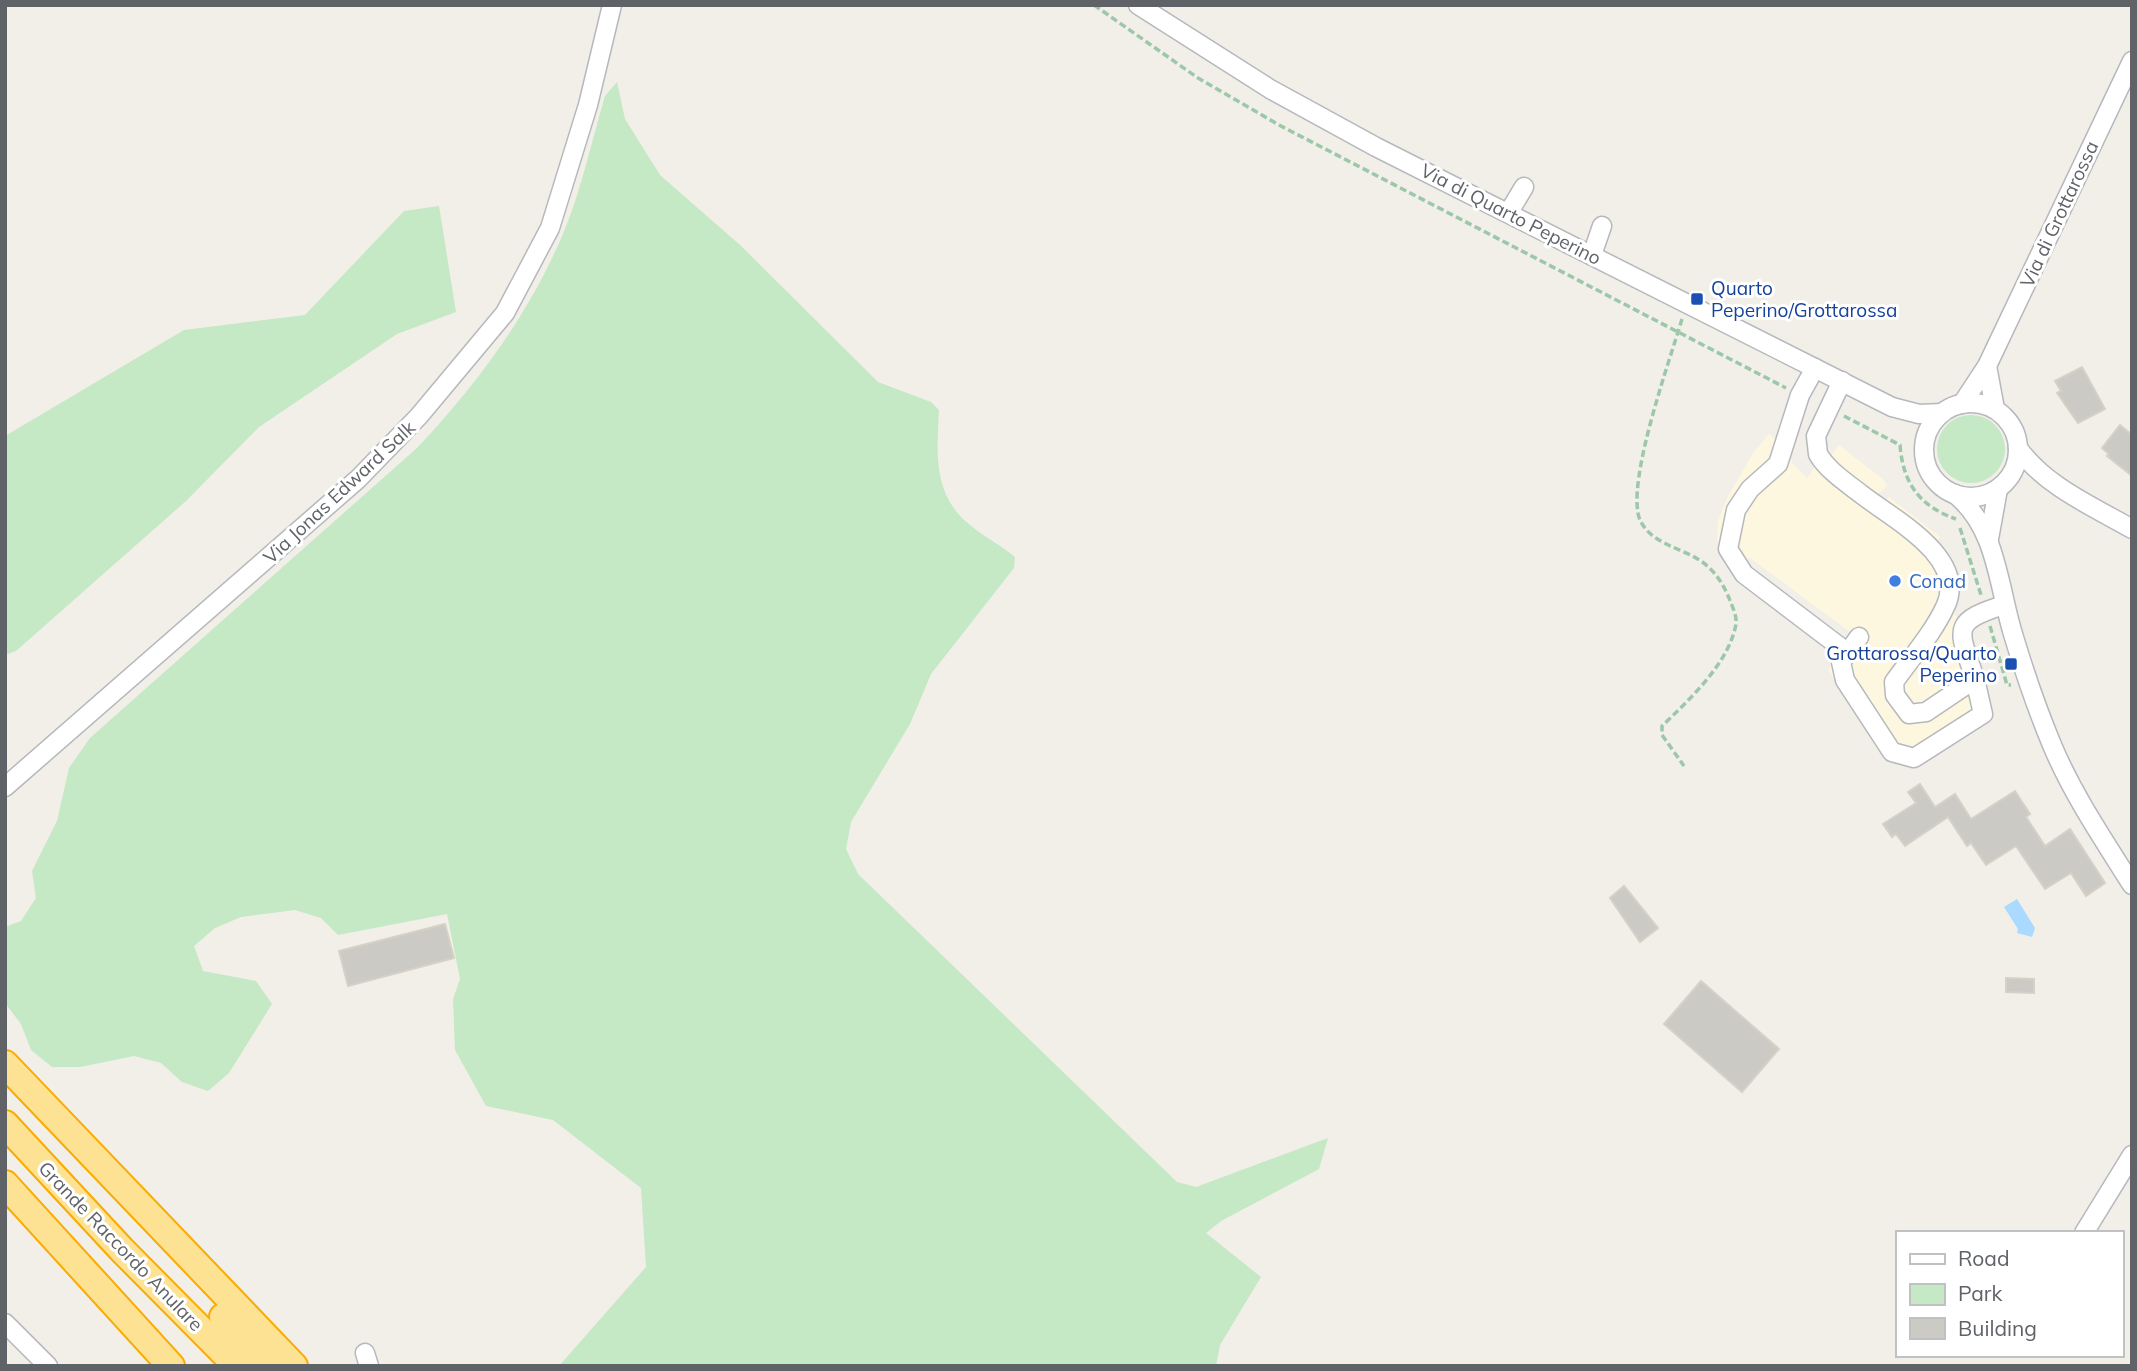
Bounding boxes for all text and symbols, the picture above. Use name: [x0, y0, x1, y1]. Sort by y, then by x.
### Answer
street label: Via di Grottarossa: [2015, 137, 2103, 291]
street label: Via di Quarto Peperino: [1417, 158, 1605, 270]
place label: Quarto Peperino/Grottarossa: [1711, 276, 1897, 322]
marker: Quarto Peperino/Grottarossa: [1689, 291, 1705, 307]
street label: Via Jonas Edward Salk: [258, 415, 420, 569]
place label: Conad: [1909, 569, 1966, 593]
marker: Conad: [1887, 573, 1903, 589]
place label: Grottarossa/Quarto Peperino: [1826, 641, 1997, 687]
marker: Grottarossa/Quarto Peperino: [2003, 656, 2019, 672]
street label: Grande Raccordo Anulare: [34, 1156, 208, 1336]
legend: [1896, 1231, 2123, 1357]
text: Road: [1958, 1245, 2009, 1271]
text: Park: [1958, 1280, 2002, 1306]
text: Building: [1958, 1315, 2037, 1341]

